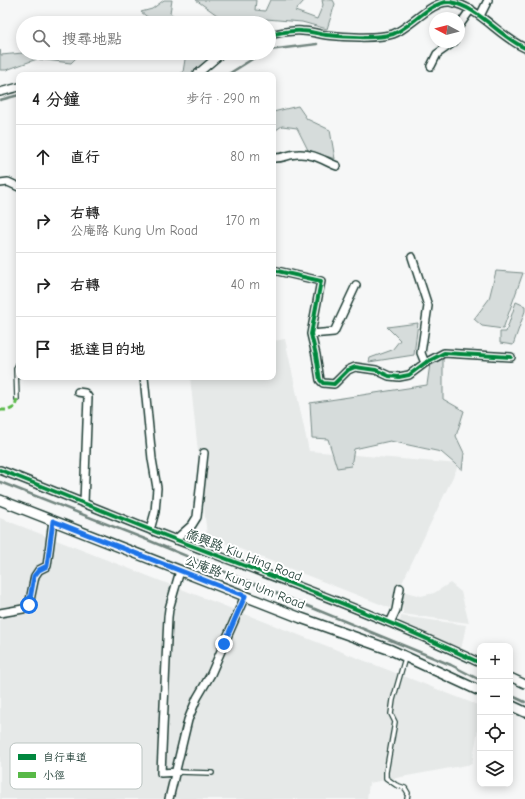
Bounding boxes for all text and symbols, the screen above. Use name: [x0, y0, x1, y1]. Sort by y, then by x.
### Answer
north arrow: [429, 12, 465, 48]
search box: [16, 16, 276, 60]
icon: search: [30, 27, 52, 49]
text: 搜尋地點: [62, 30, 122, 48]
text: 4 分鐘: [32, 90, 80, 109]
text: 步行 · 290 m: [186, 91, 260, 106]
icon: ahead: [32, 146, 54, 168]
text: 直行: [70, 148, 100, 166]
text: 80 m: [230, 149, 260, 164]
text: 右轉: [70, 204, 100, 222]
icon: right: [32, 210, 54, 232]
text: 170 m: [226, 213, 260, 228]
text: 公庵路 Kung Um Road: [70, 223, 198, 238]
icon: right: [32, 274, 54, 296]
text: 右轉: [70, 276, 100, 294]
text: 40 m: [231, 277, 260, 292]
icon: arrive: [32, 338, 54, 360]
text: 抵達目的地: [70, 340, 145, 358]
street label: 僑興路 Kiu Hing Road: [184, 526, 304, 584]
street label: 公庵路 Kung Um Road: [183, 552, 307, 612]
route start: [20, 596, 38, 614]
route end: [215, 635, 233, 653]
map controls: [477, 643, 513, 787]
button: +: [477, 643, 513, 679]
button: −: [477, 679, 513, 715]
button: locate: [477, 715, 513, 751]
legend: [10, 743, 142, 789]
text: 自行車道: [43, 751, 87, 764]
button: layers: [477, 751, 513, 787]
text: 小徑: [43, 769, 65, 782]

